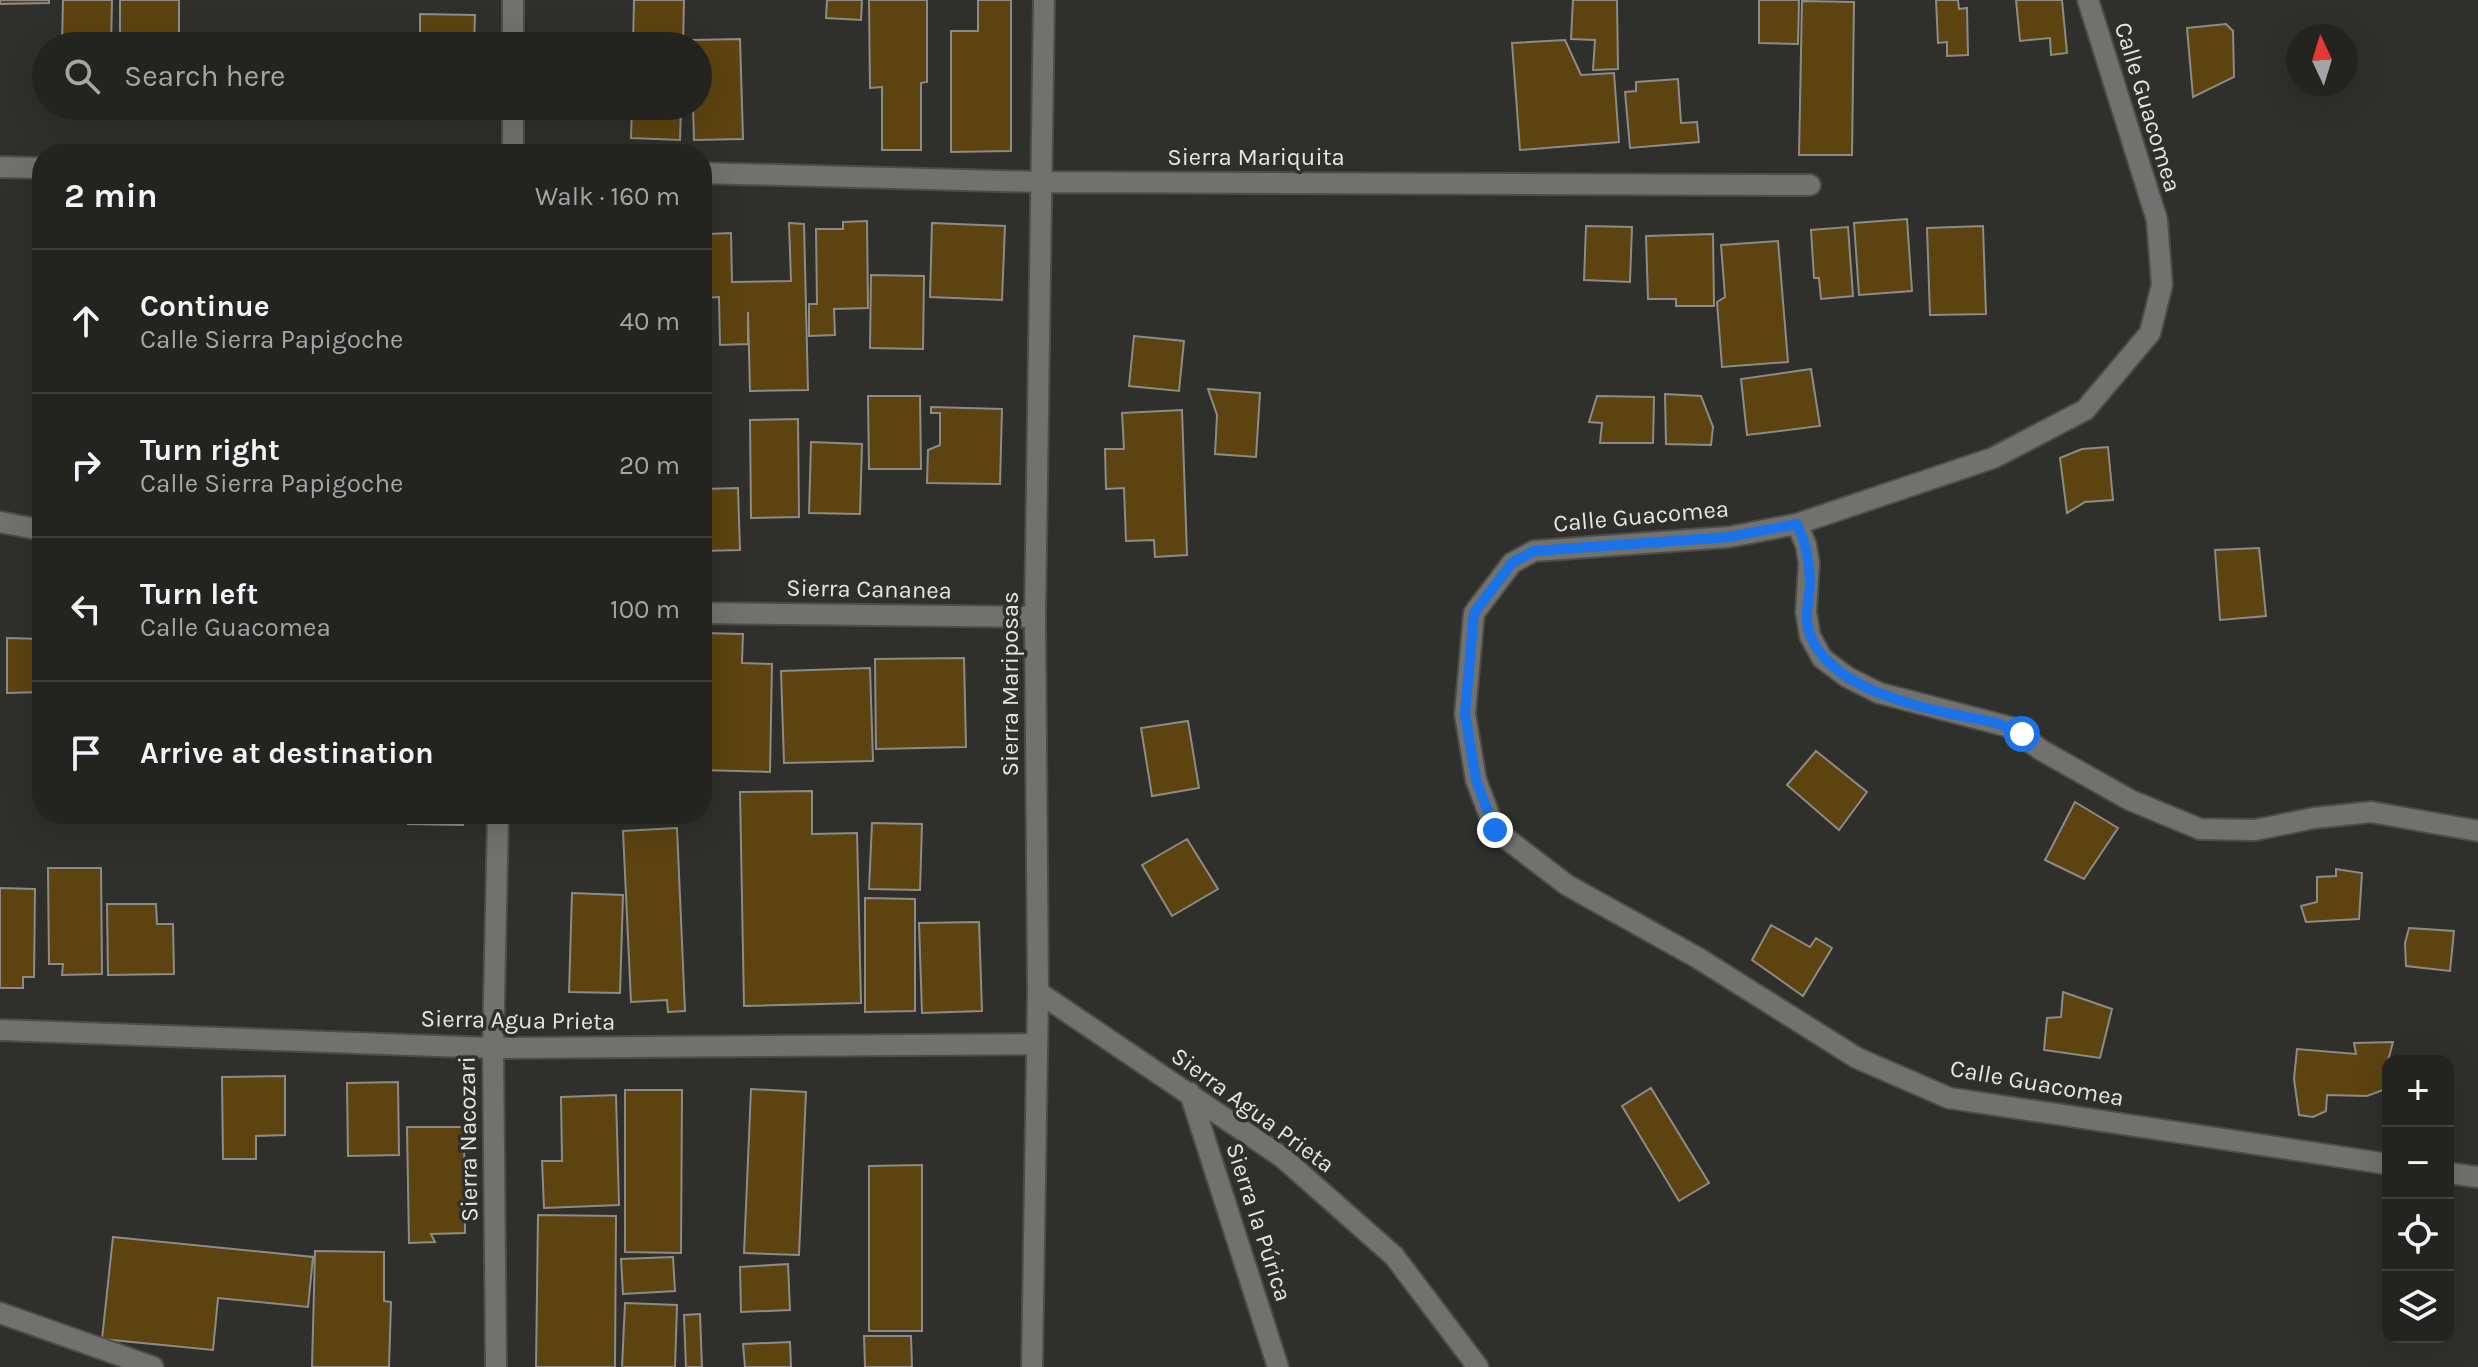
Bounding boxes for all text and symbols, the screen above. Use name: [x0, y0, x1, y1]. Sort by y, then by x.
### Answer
street label: Calle Guacomea: [2109, 19, 2187, 195]
north arrow: [2286, 24, 2358, 96]
search box: [32, 32, 712, 120]
icon: search: [60, 54, 104, 98]
text: Search here: [124, 58, 285, 94]
street label: Sierra Mariquita: [1167, 143, 1345, 171]
text: 2 min: [64, 176, 158, 216]
text: Walk · 160 m: [535, 181, 680, 212]
text: Continue: [140, 288, 270, 324]
icon: ahead: [64, 299, 108, 343]
text: 40 m: [620, 306, 680, 337]
text: Calle Sierra Papigoche: [140, 324, 403, 355]
text: Turn right: [140, 432, 280, 468]
icon: right: [64, 443, 108, 487]
text: 20 m: [619, 450, 680, 481]
text: Calle Sierra Papigoche: [140, 468, 403, 499]
street label: Calle Guacomea: [1552, 494, 1730, 538]
street label: Sierra Cananea: [786, 574, 952, 604]
text: Turn left: [140, 576, 258, 612]
icon: left: [64, 587, 108, 631]
street label: Sierra Mariposas: [996, 591, 1024, 777]
text: 100 m: [610, 594, 680, 625]
text: Calle Guacomea: [140, 612, 331, 643]
route start: [2004, 716, 2040, 752]
icon: arrive: [64, 731, 108, 775]
text: Arrive at destination: [140, 735, 434, 771]
route end: [1477, 812, 1513, 848]
street label: Sierra Agua Prieta: [420, 1004, 616, 1036]
street label: Sierra Agua Prieta: [1166, 1041, 1340, 1179]
street label: Calle Guacomea: [1948, 1054, 2126, 1112]
map controls: [2382, 1055, 2454, 1343]
button: +: [2382, 1055, 2454, 1127]
street label: Sierra Nacozari: [453, 1056, 483, 1222]
button: −: [2382, 1127, 2454, 1199]
street label: Sierra la Púrica: [1220, 1139, 1298, 1305]
button: locate: [2382, 1199, 2454, 1271]
button: layers: [2382, 1271, 2454, 1343]

